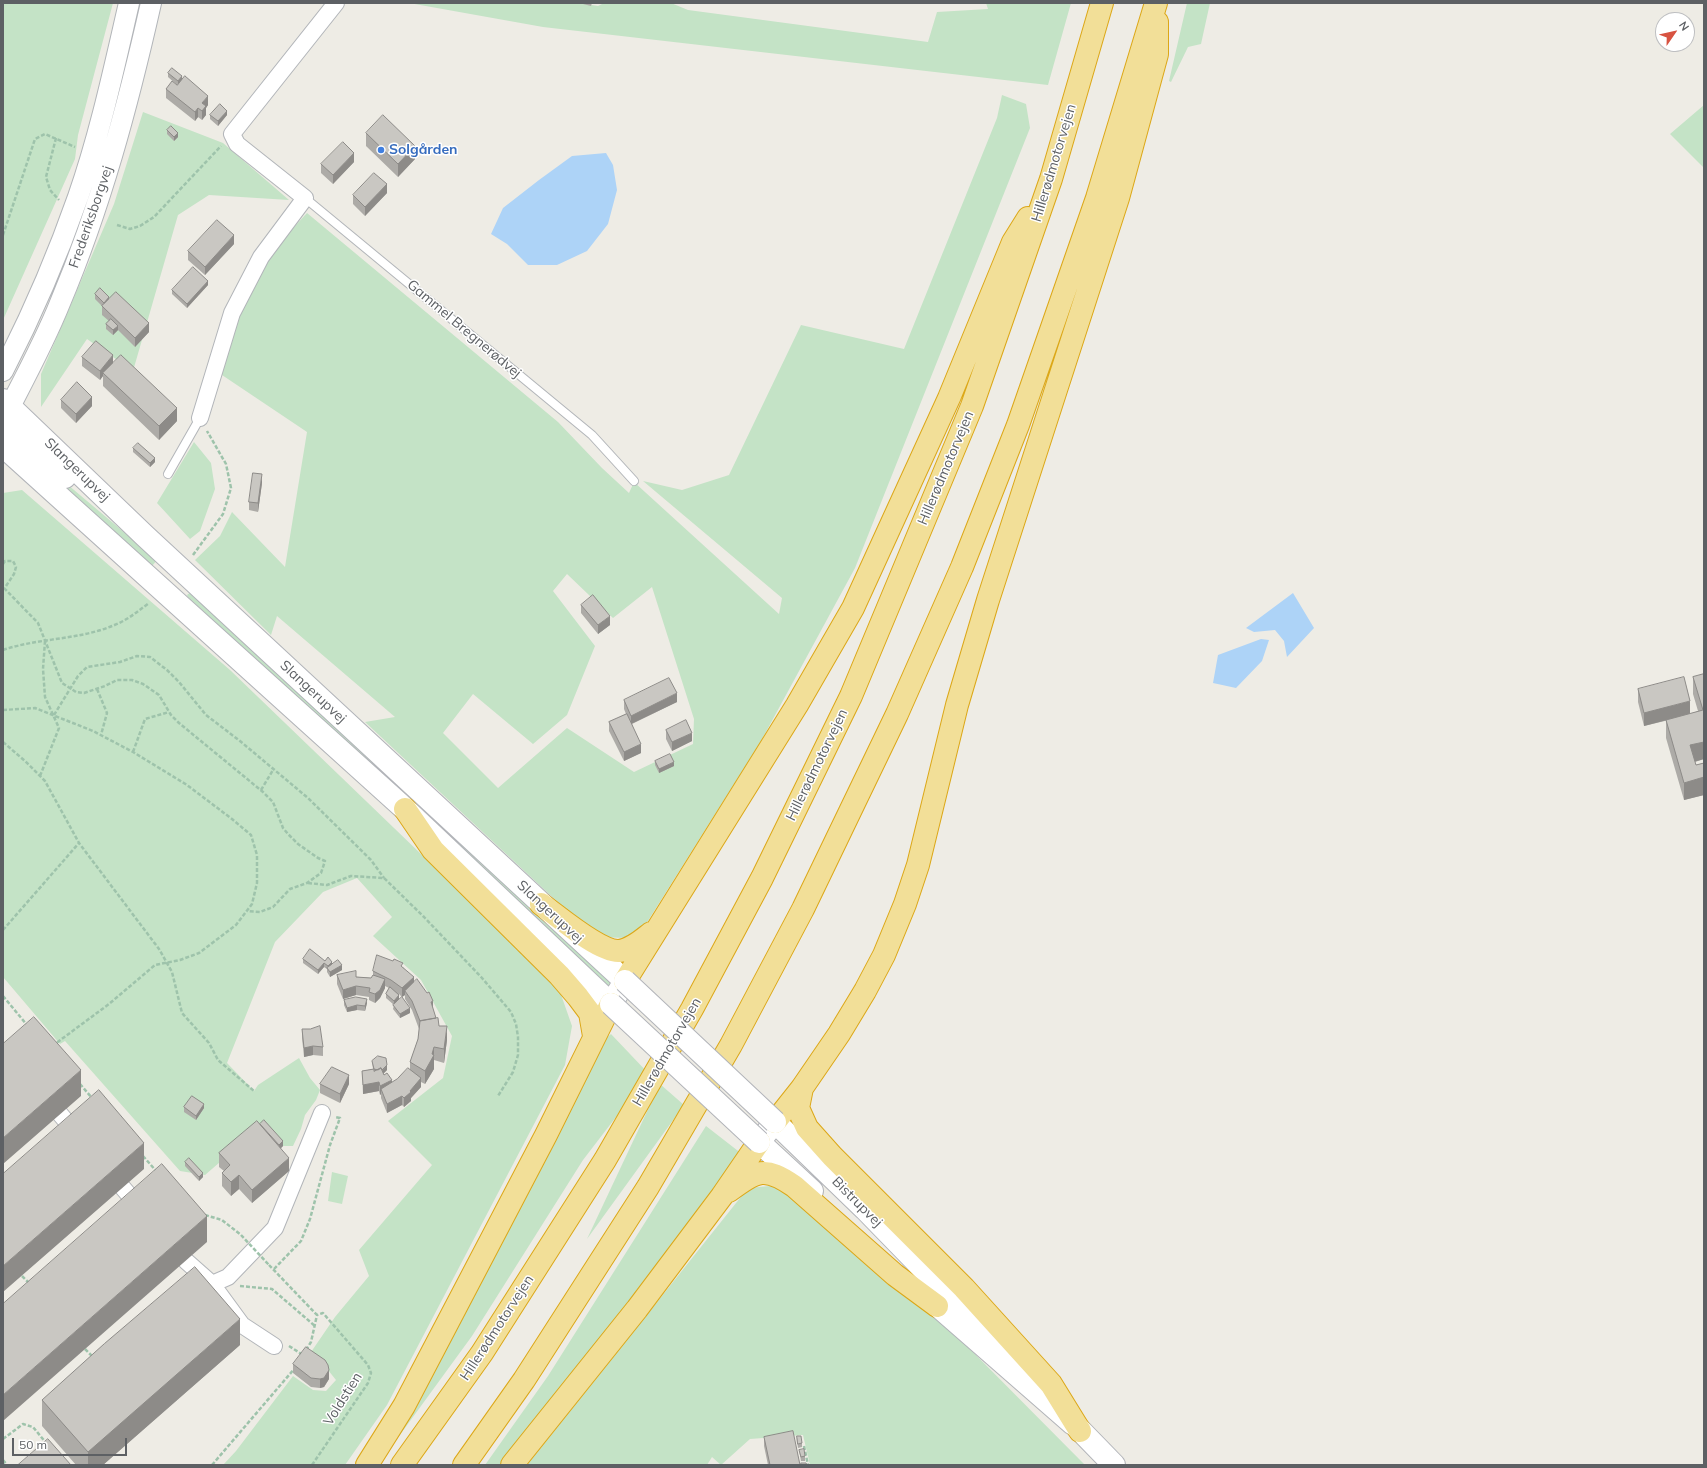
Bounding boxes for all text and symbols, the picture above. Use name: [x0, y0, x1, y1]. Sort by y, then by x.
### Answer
north arrow: [1655, 12, 1695, 52]
text: N: [1676, 18, 1692, 33]
street label: Hillerødmotorvejen: [1028, 102, 1080, 224]
place label: Solgården: [389, 142, 458, 158]
marker: Solgården: [376, 145, 386, 155]
street label: Frederiksborgvej: [66, 164, 116, 270]
street label: Gammel Bregnerødvej: [403, 276, 525, 382]
street label: Hillerødmotorvejen: [914, 408, 978, 528]
street label: Slangerupvej: [41, 435, 113, 505]
street label: Slangerupvej: [276, 657, 350, 727]
street label: Hillerødmotorvejen: [783, 706, 851, 824]
street label: Slangerupvej: [513, 877, 587, 947]
street label: Hillerødmotorvejen: [629, 995, 705, 1109]
street label: Bistrupvej: [828, 1173, 886, 1231]
street label: Hillerødmotorvejen: [457, 1272, 537, 1384]
street label: Voldstien: [320, 1369, 366, 1429]
scale bar: [14, 1430, 129, 1456]
text: 50 m: [19, 1437, 47, 1452]

